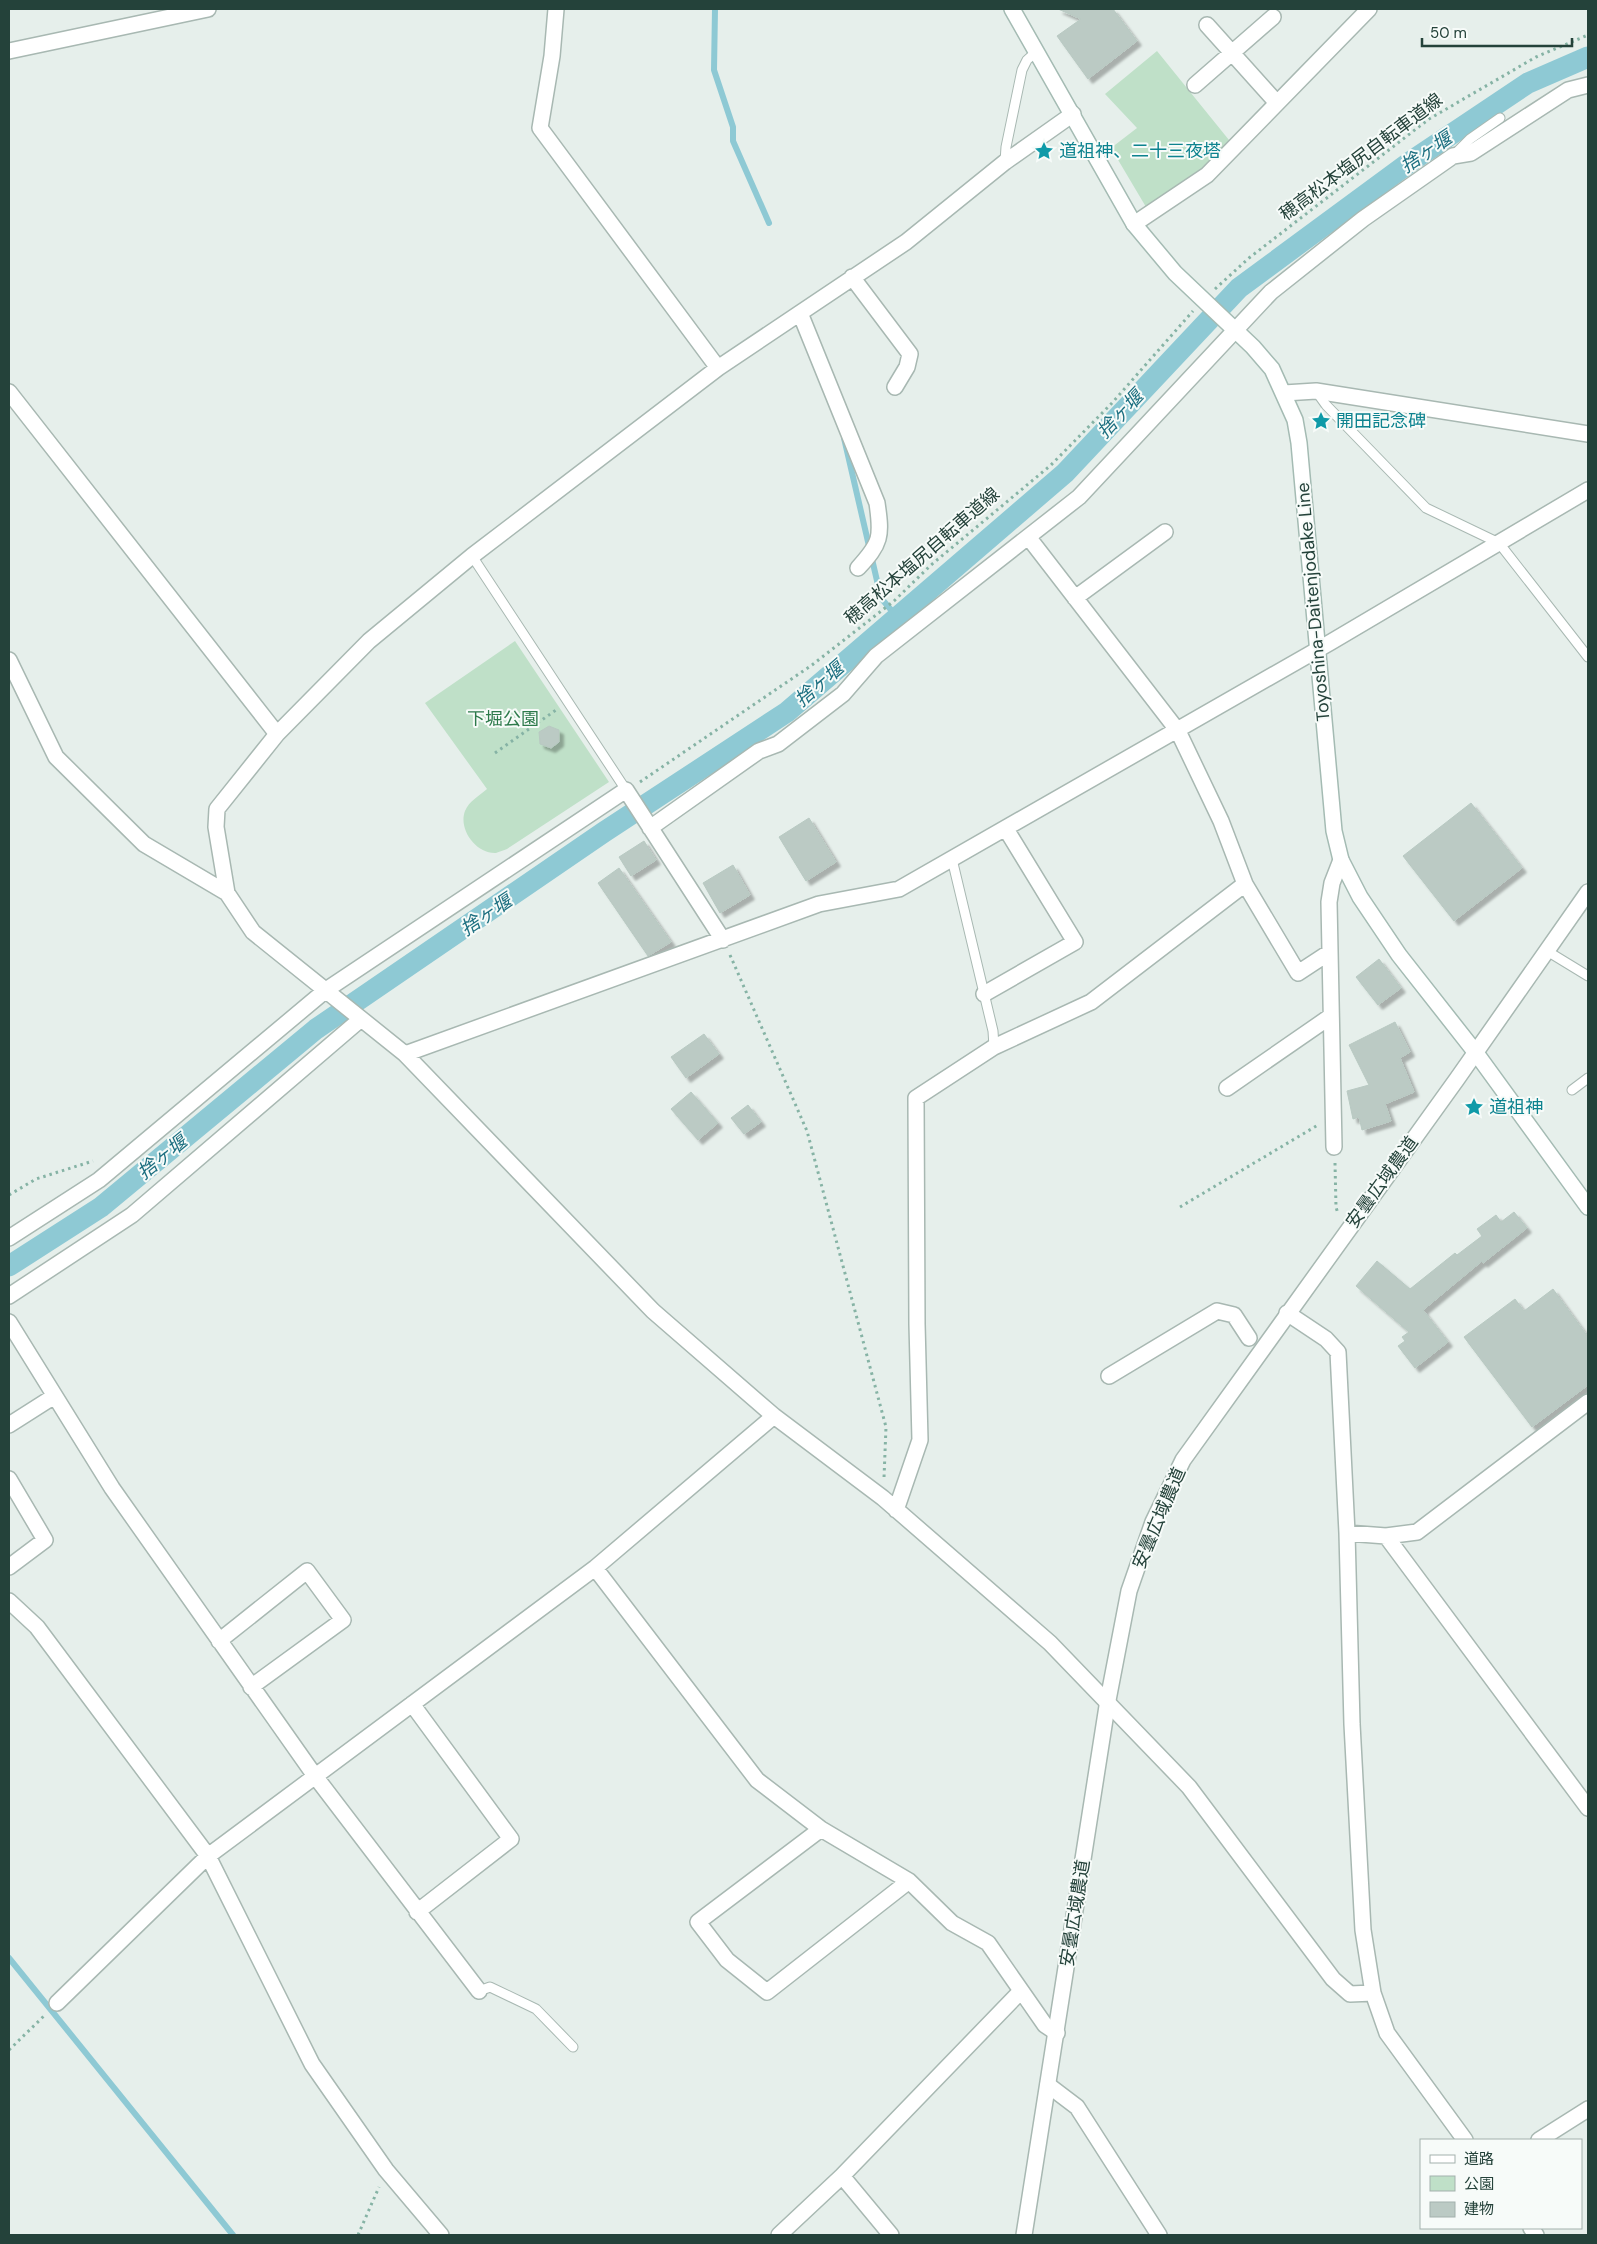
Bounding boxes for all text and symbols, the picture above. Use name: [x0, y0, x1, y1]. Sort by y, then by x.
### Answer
scale bar: [1422, 15, 1572, 47]
text: 50 m: [1430, 23, 1467, 43]
street label: 穂高松本塩尻自転車道線: [1275, 88, 1447, 226]
water label: 捨ヶ堰: [1395, 124, 1459, 178]
place label: 道祖神、二十三夜塔: [1059, 139, 1221, 163]
place icon: 道祖神、二十三夜塔: [1033, 140, 1055, 162]
water label: 捨ヶ堰: [1091, 382, 1151, 443]
place label: 開田記念碑: [1336, 409, 1426, 433]
place icon: 開田記念碑: [1310, 410, 1332, 432]
street label: 穂高松本塩尻自転車道線: [839, 482, 1005, 630]
street label: Toyoshina-Daitenjodake Line: [1291, 482, 1335, 722]
water label: 捨ヶ堰: [789, 654, 851, 712]
park label: 下堀公園: [467, 707, 539, 731]
water label: 捨ヶ堰: [455, 887, 519, 941]
place label: 道祖神: [1489, 1095, 1543, 1119]
place icon: 道祖神: [1463, 1096, 1485, 1118]
water label: 捨ヶ堰: [132, 1127, 194, 1185]
street label: 安曇広域農道: [1341, 1131, 1423, 1233]
street label: 安曇広域農道: [1127, 1464, 1191, 1572]
street label: 安曇広域農道: [1055, 1858, 1095, 1968]
legend: [1420, 2139, 1582, 2229]
text: 道路: [1464, 2149, 1494, 2169]
text: 公園: [1464, 2174, 1494, 2194]
text: 建物: [1464, 2199, 1494, 2219]

